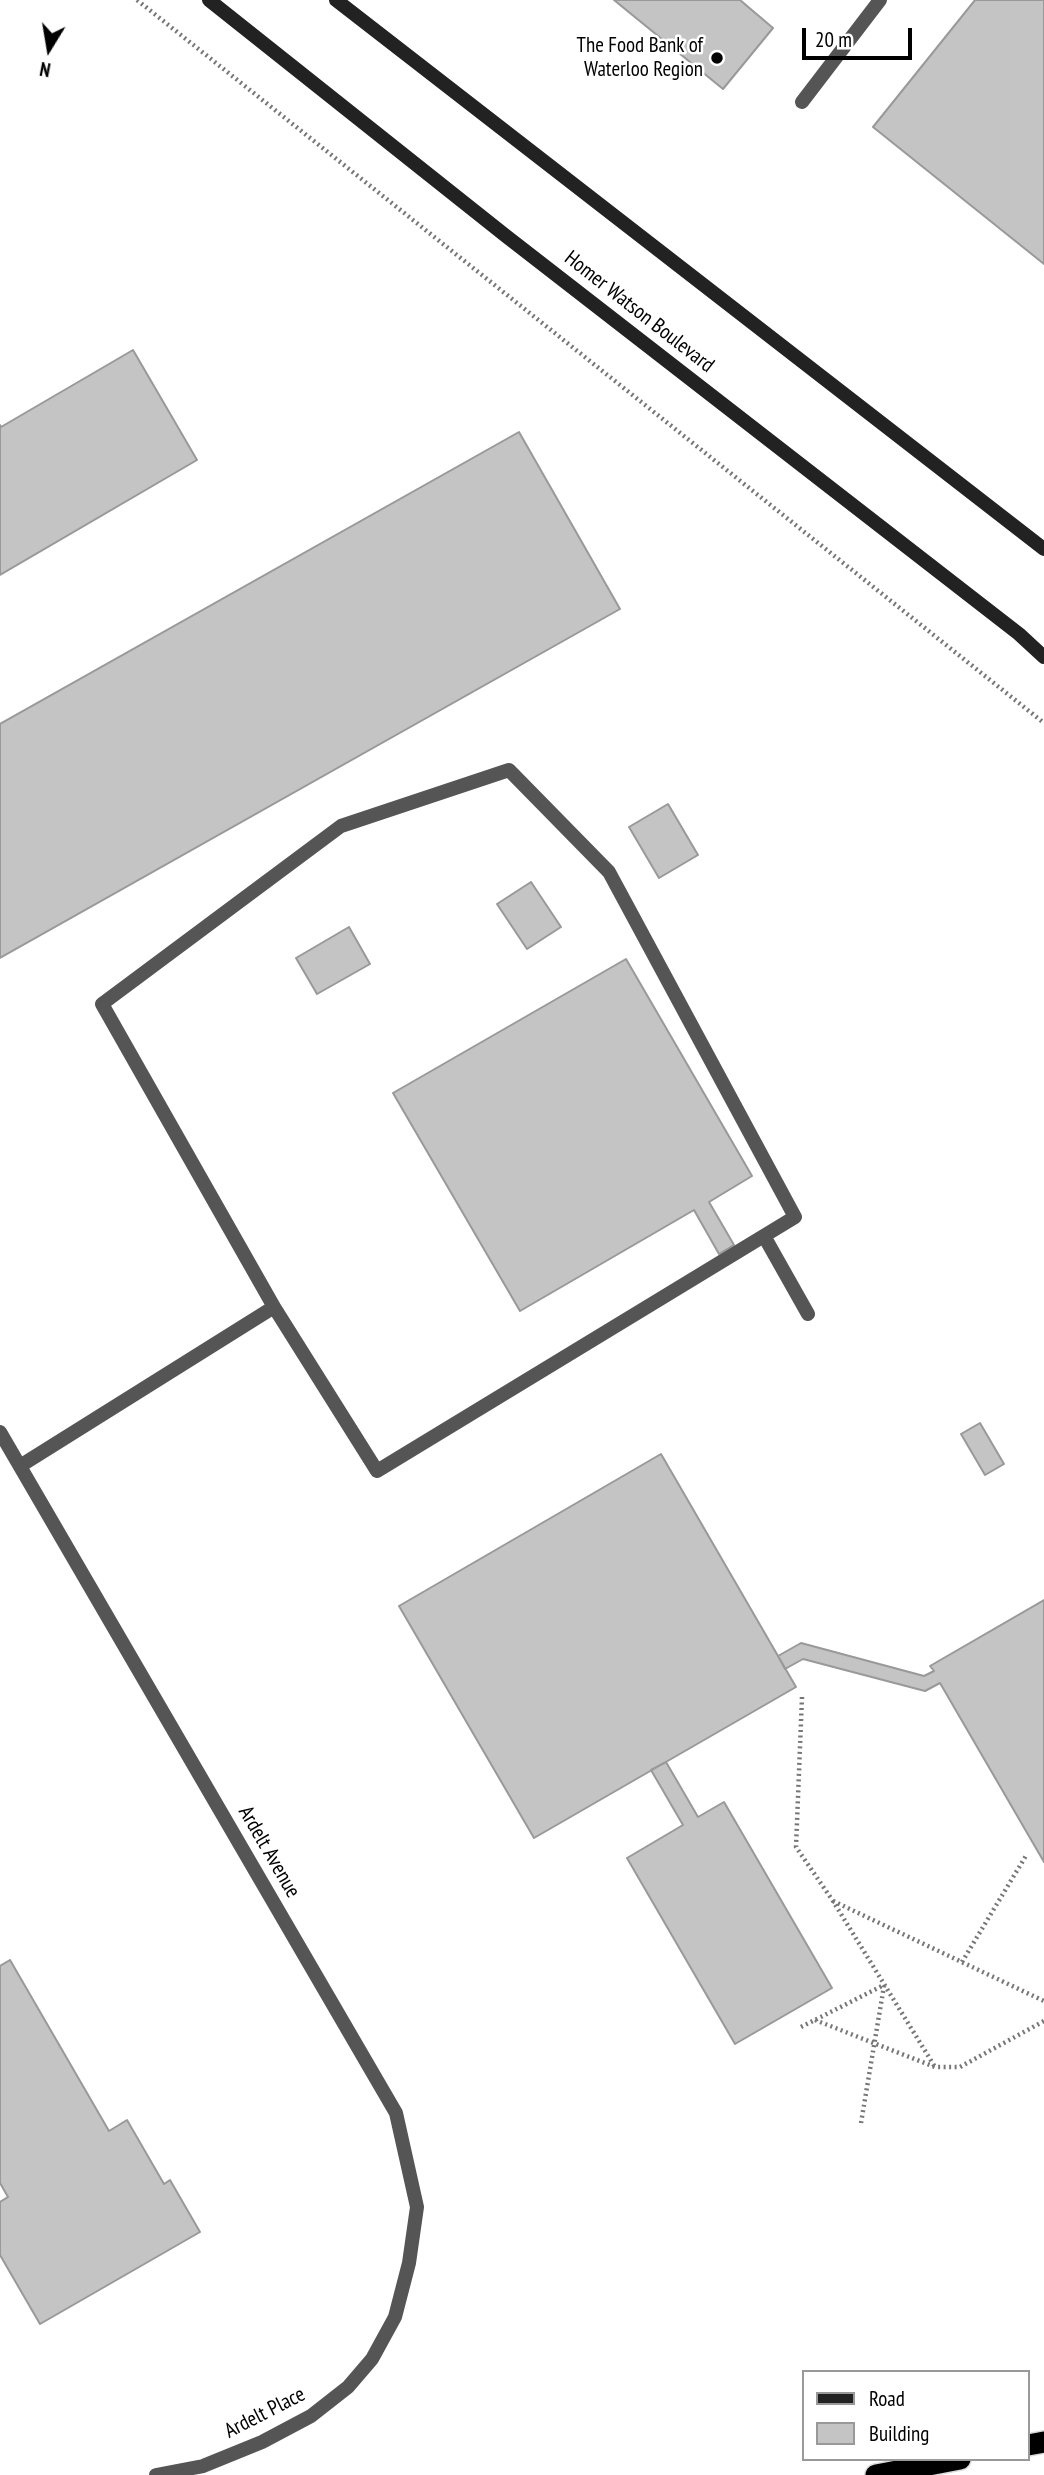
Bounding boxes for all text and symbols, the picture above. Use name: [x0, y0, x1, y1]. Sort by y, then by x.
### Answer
north arrow: [14, 14, 84, 84]
scale bar: [806, 14, 916, 58]
text: 20 m: [815, 26, 852, 53]
place label: The Food Bank of Waterloo Region: [577, 33, 703, 83]
marker: The Food Bank of Waterloo Region: [709, 50, 725, 66]
text: N: [38, 57, 52, 82]
street label: Homer Watson Boulevard: [559, 246, 719, 378]
street label: Ardelt Avenue: [233, 1802, 305, 1902]
legend: [802, 2370, 1030, 2461]
street label: Ardelt Place: [220, 2382, 310, 2444]
text: Road: [869, 2385, 905, 2412]
text: Building: [869, 2420, 929, 2447]

